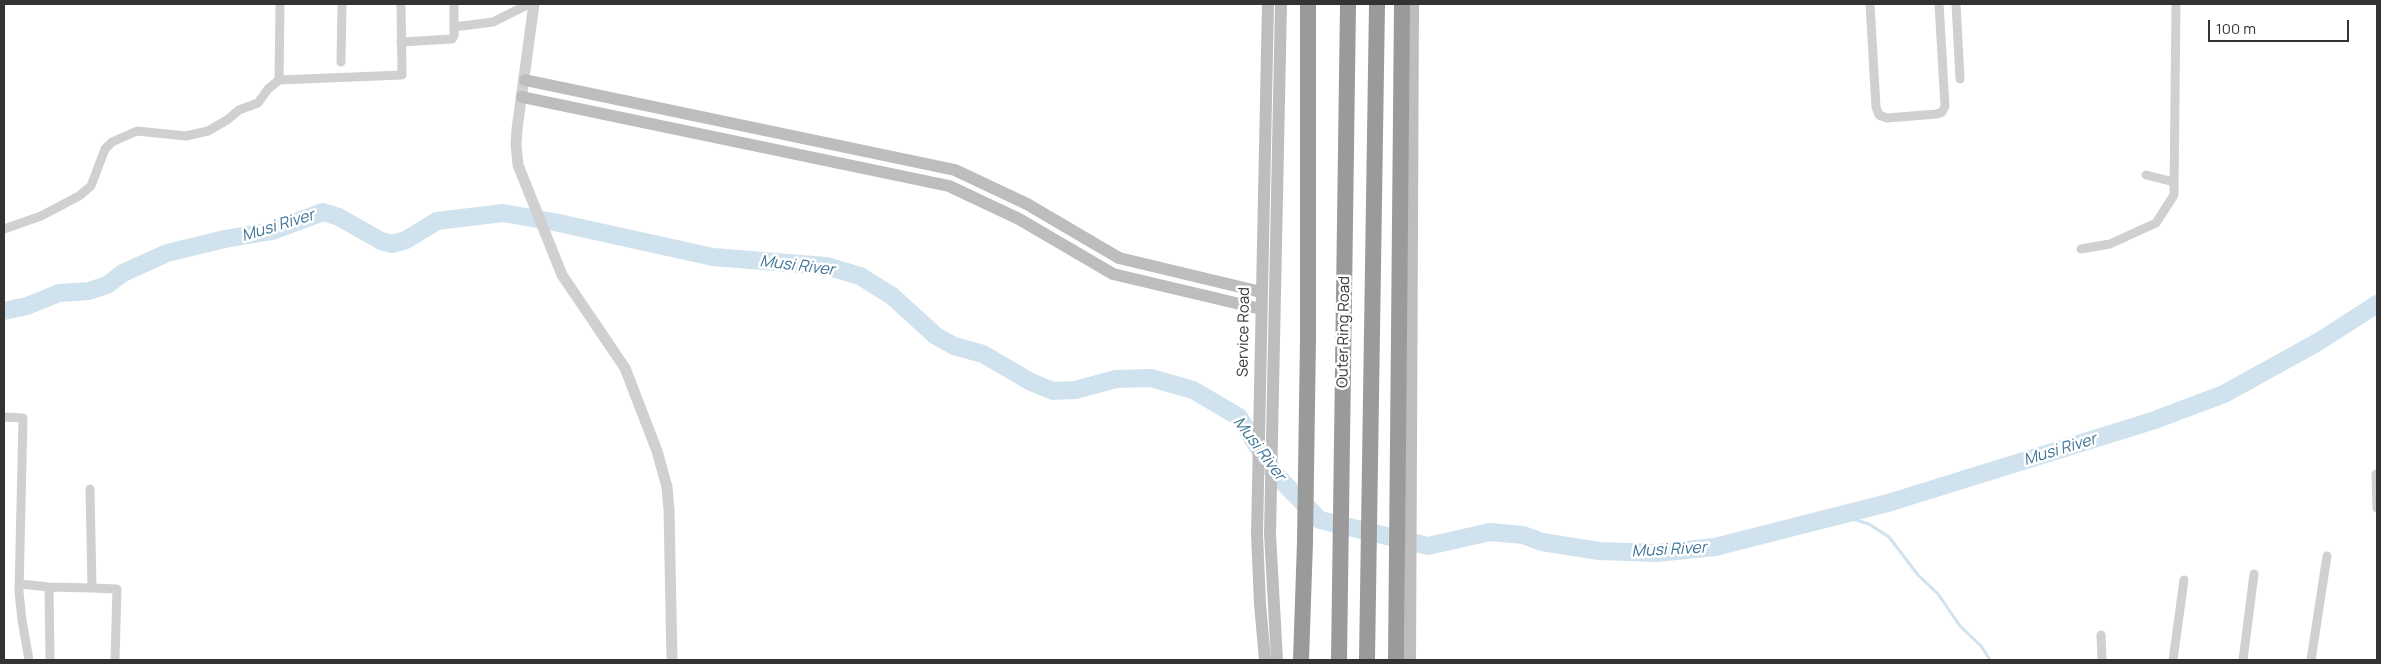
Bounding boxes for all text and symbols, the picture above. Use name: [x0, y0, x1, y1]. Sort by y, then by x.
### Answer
scale bar: [2211, 10, 2352, 42]
text: 100 m: [2216, 18, 2256, 39]
water label: Musi River: [239, 206, 317, 246]
water label: Musi River: [759, 252, 835, 280]
street label: Outer Ring Road: [1334, 276, 1354, 388]
street label: Service Road: [1234, 287, 1254, 377]
water label: Musi River: [1229, 413, 1289, 485]
water label: Musi River: [2021, 430, 2099, 470]
water label: Musi River: [1631, 538, 1707, 562]

